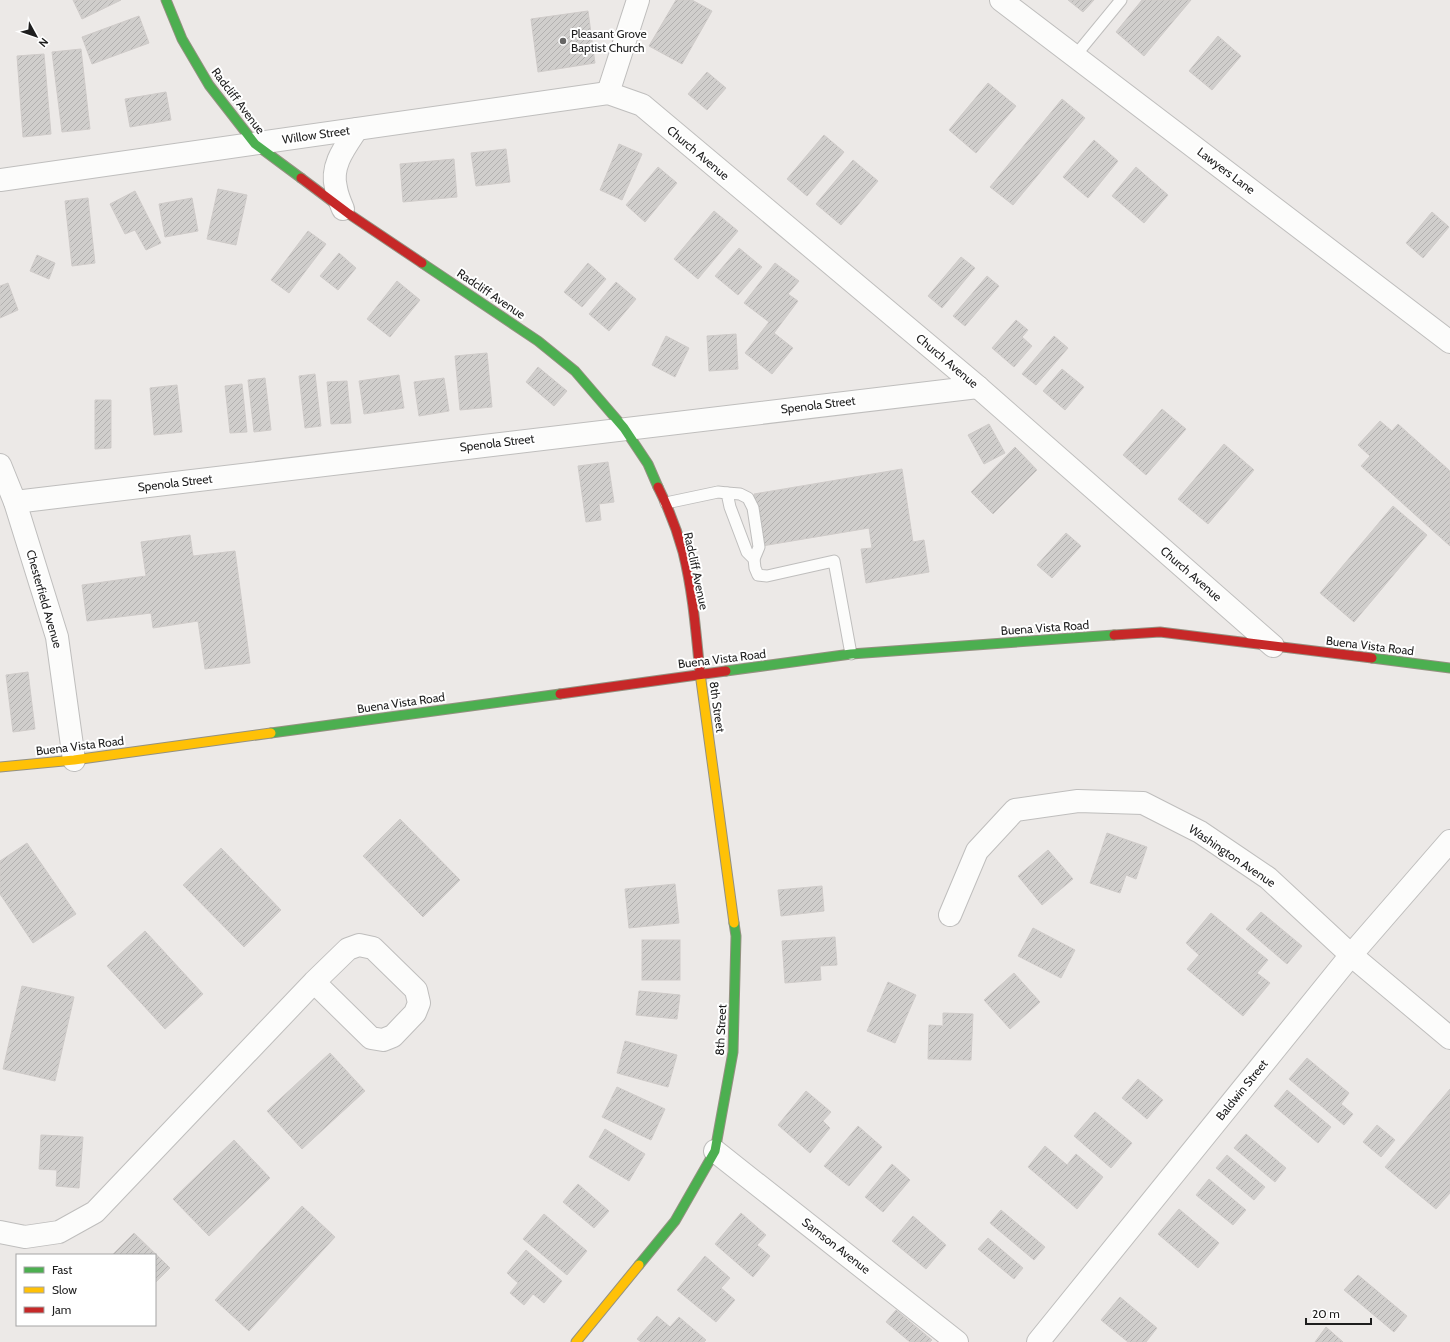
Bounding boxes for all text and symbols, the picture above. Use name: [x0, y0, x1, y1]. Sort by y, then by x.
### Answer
north arrow: [16, 16, 56, 56]
place label: Pleasant Grove Baptist Church: [571, 26, 647, 55]
text: N: [36, 35, 52, 50]
marker: Pleasant Grove Baptist Church: [558, 36, 568, 46]
street label: Radcliff Avenue: [209, 65, 268, 137]
street label: Willow Street: [281, 122, 351, 147]
street label: Church Avenue: [664, 122, 732, 183]
street label: Lawyers Lane: [1194, 144, 1258, 197]
street label: Radcliff Avenue: [454, 265, 528, 322]
street label: Church Avenue: [913, 330, 981, 391]
street label: Spenola Street: [780, 392, 856, 417]
street label: Spenola Street: [459, 430, 535, 455]
street label: Spenola Street: [137, 470, 213, 495]
street label: Radcliff Avenue: [681, 531, 712, 611]
street label: Church Avenue: [1158, 543, 1225, 604]
street label: Chesterfield Avenue: [23, 548, 66, 650]
street label: Buena Vista Road: [1000, 617, 1090, 638]
street label: Buena Vista Road: [1325, 633, 1415, 658]
street label: Buena Vista Road: [677, 646, 767, 671]
street label: 8th Street: [706, 680, 728, 733]
street label: Buena Vista Road: [356, 689, 446, 716]
street label: Buena Vista Road: [35, 733, 125, 758]
street label: Washington Avenue: [1186, 821, 1279, 890]
street label: 8th Street: [712, 1004, 729, 1056]
street label: Baldwin Street: [1213, 1056, 1271, 1123]
street label: Samson Avenue: [799, 1214, 873, 1277]
legend: [16, 1254, 156, 1326]
text: Fast: [52, 1262, 72, 1277]
text: Slow: [52, 1282, 77, 1297]
scale bar: [1306, 1300, 1371, 1326]
text: Jam: [51, 1302, 71, 1317]
text: 20 m: [1312, 1306, 1340, 1321]

